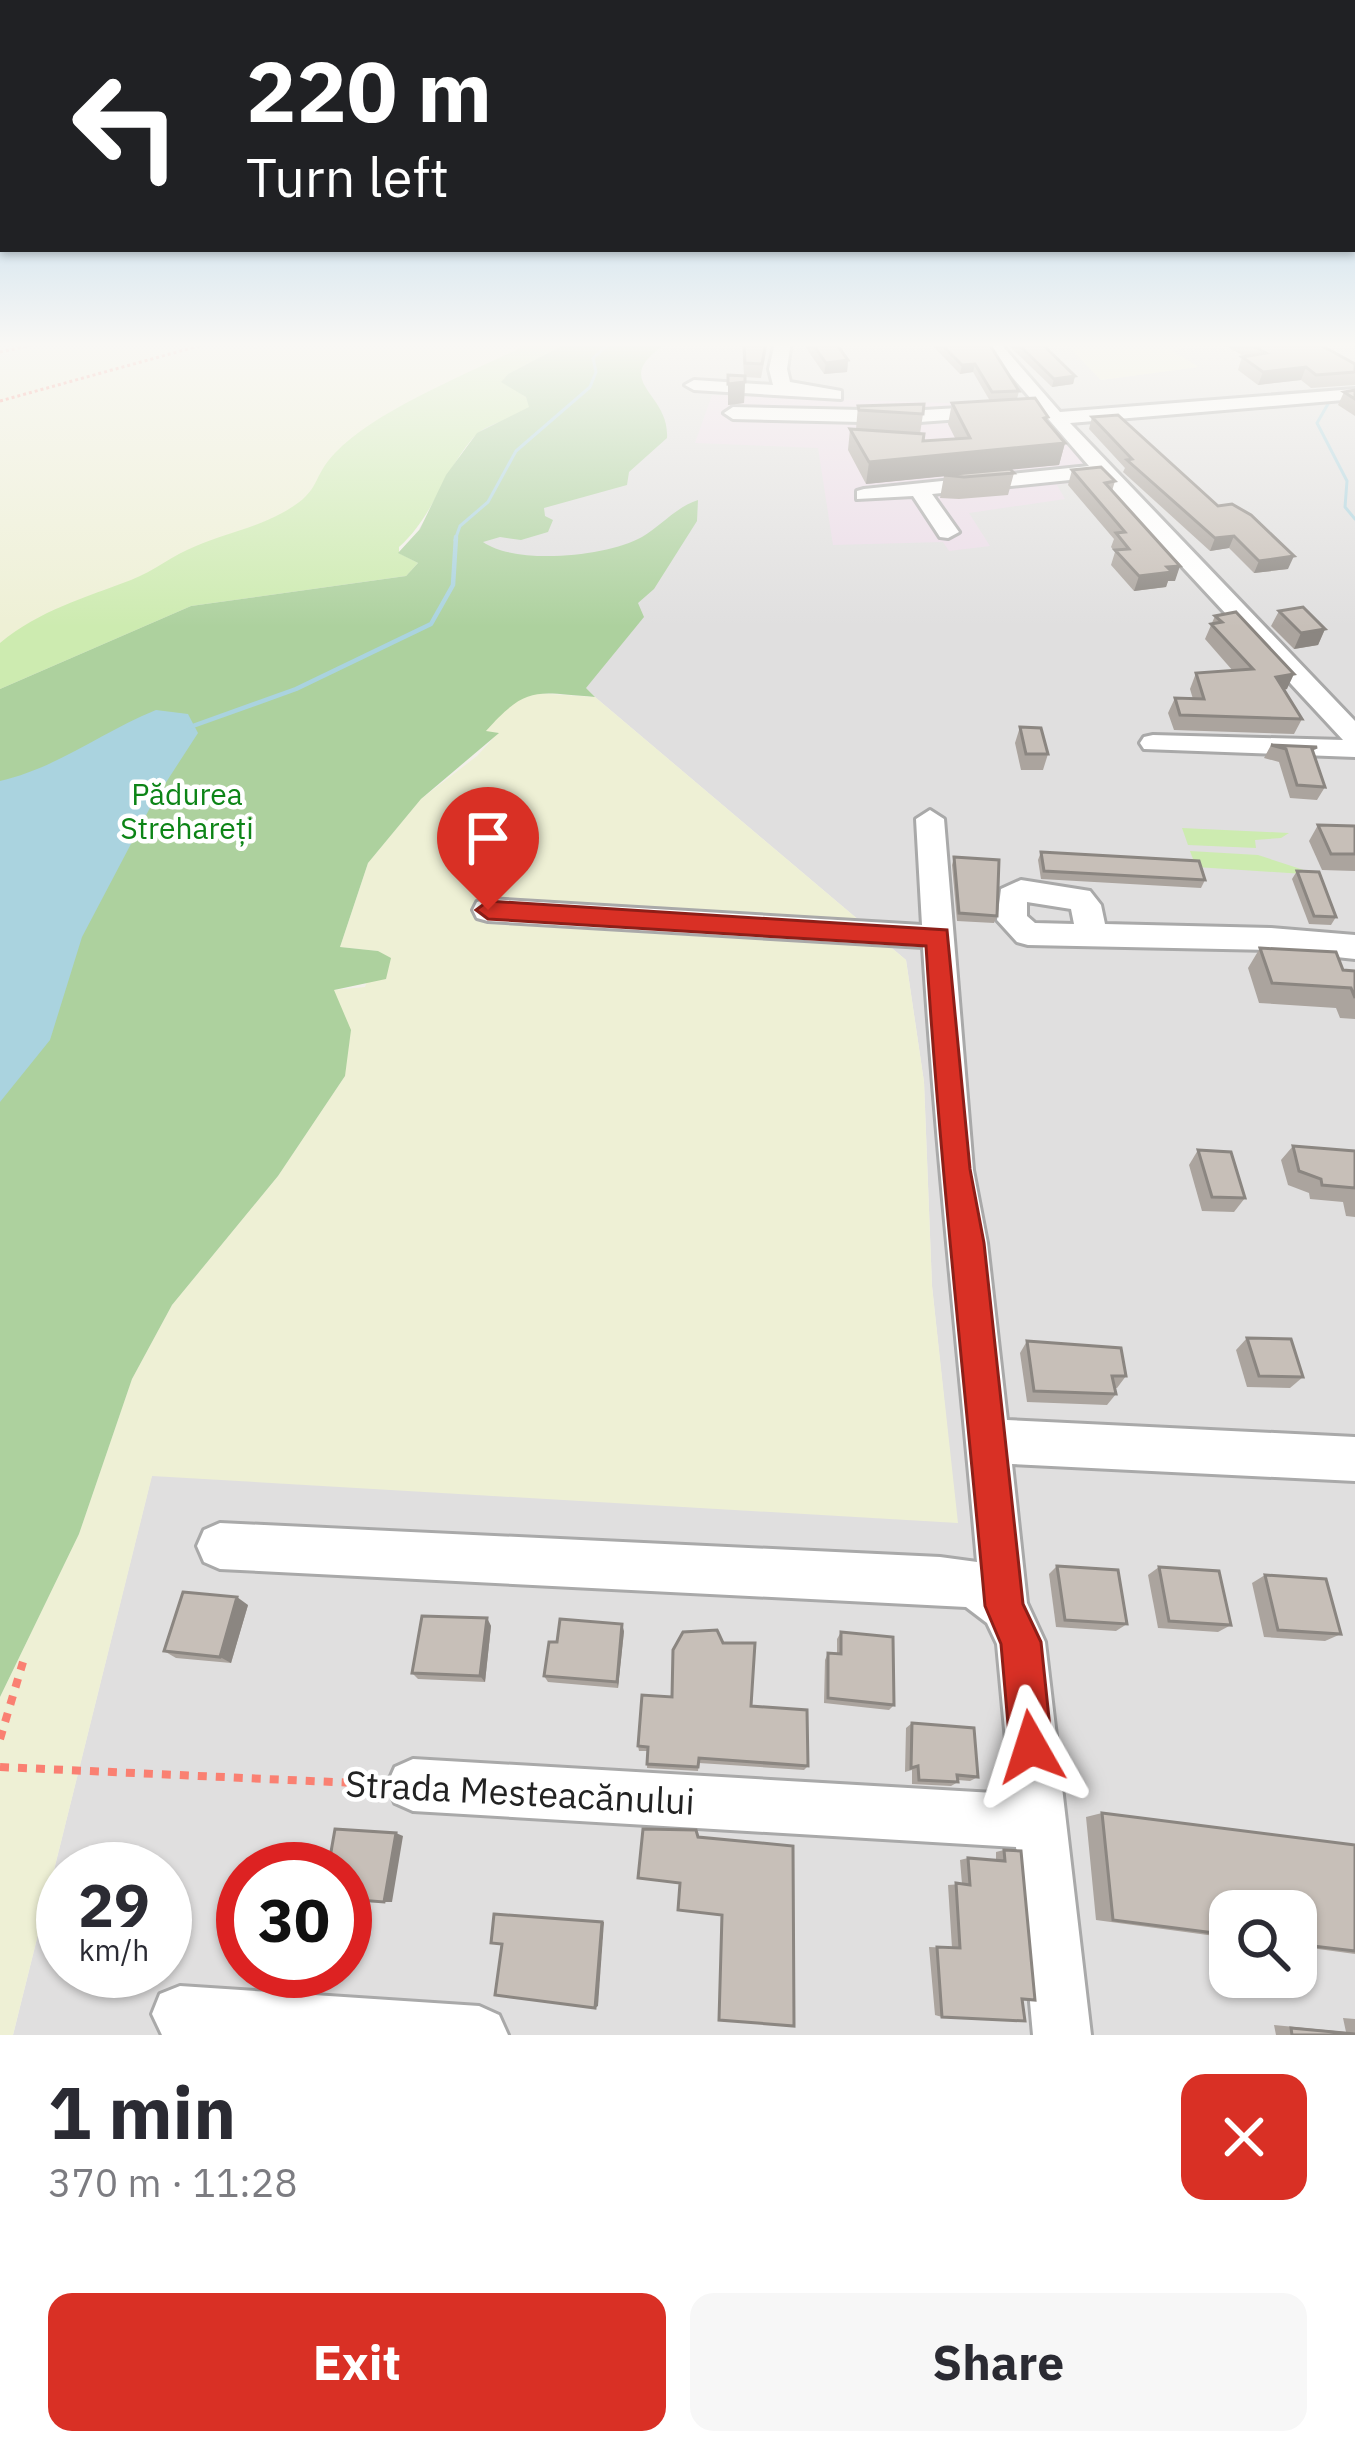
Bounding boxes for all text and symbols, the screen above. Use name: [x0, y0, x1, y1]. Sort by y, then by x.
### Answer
text: 220 m: [246, 36, 492, 145]
icon: left: [48, 48, 204, 204]
text: Turn left: [246, 142, 449, 212]
park label: Pădurea Strehareți: [120, 774, 254, 847]
pin: [437, 787, 539, 910]
icon: arrive: [455, 805, 521, 871]
position arrow: [968, 1684, 1094, 1810]
street label: Strada Mesteacănului: [344, 1759, 696, 1825]
speed limit sign: 30: [216, 1842, 372, 1998]
text: 29: [78, 1865, 150, 1944]
map controls: [1209, 1890, 1317, 1998]
button: search: [1209, 1890, 1317, 1998]
text: km/h: [79, 1930, 149, 1969]
text: 1 min: [48, 2065, 236, 2159]
button: close: [1181, 2074, 1307, 2200]
text: 370 m · 11:28: [48, 2157, 298, 2208]
button: Exit: [48, 2293, 666, 2431]
button: Share: [690, 2293, 1307, 2431]

